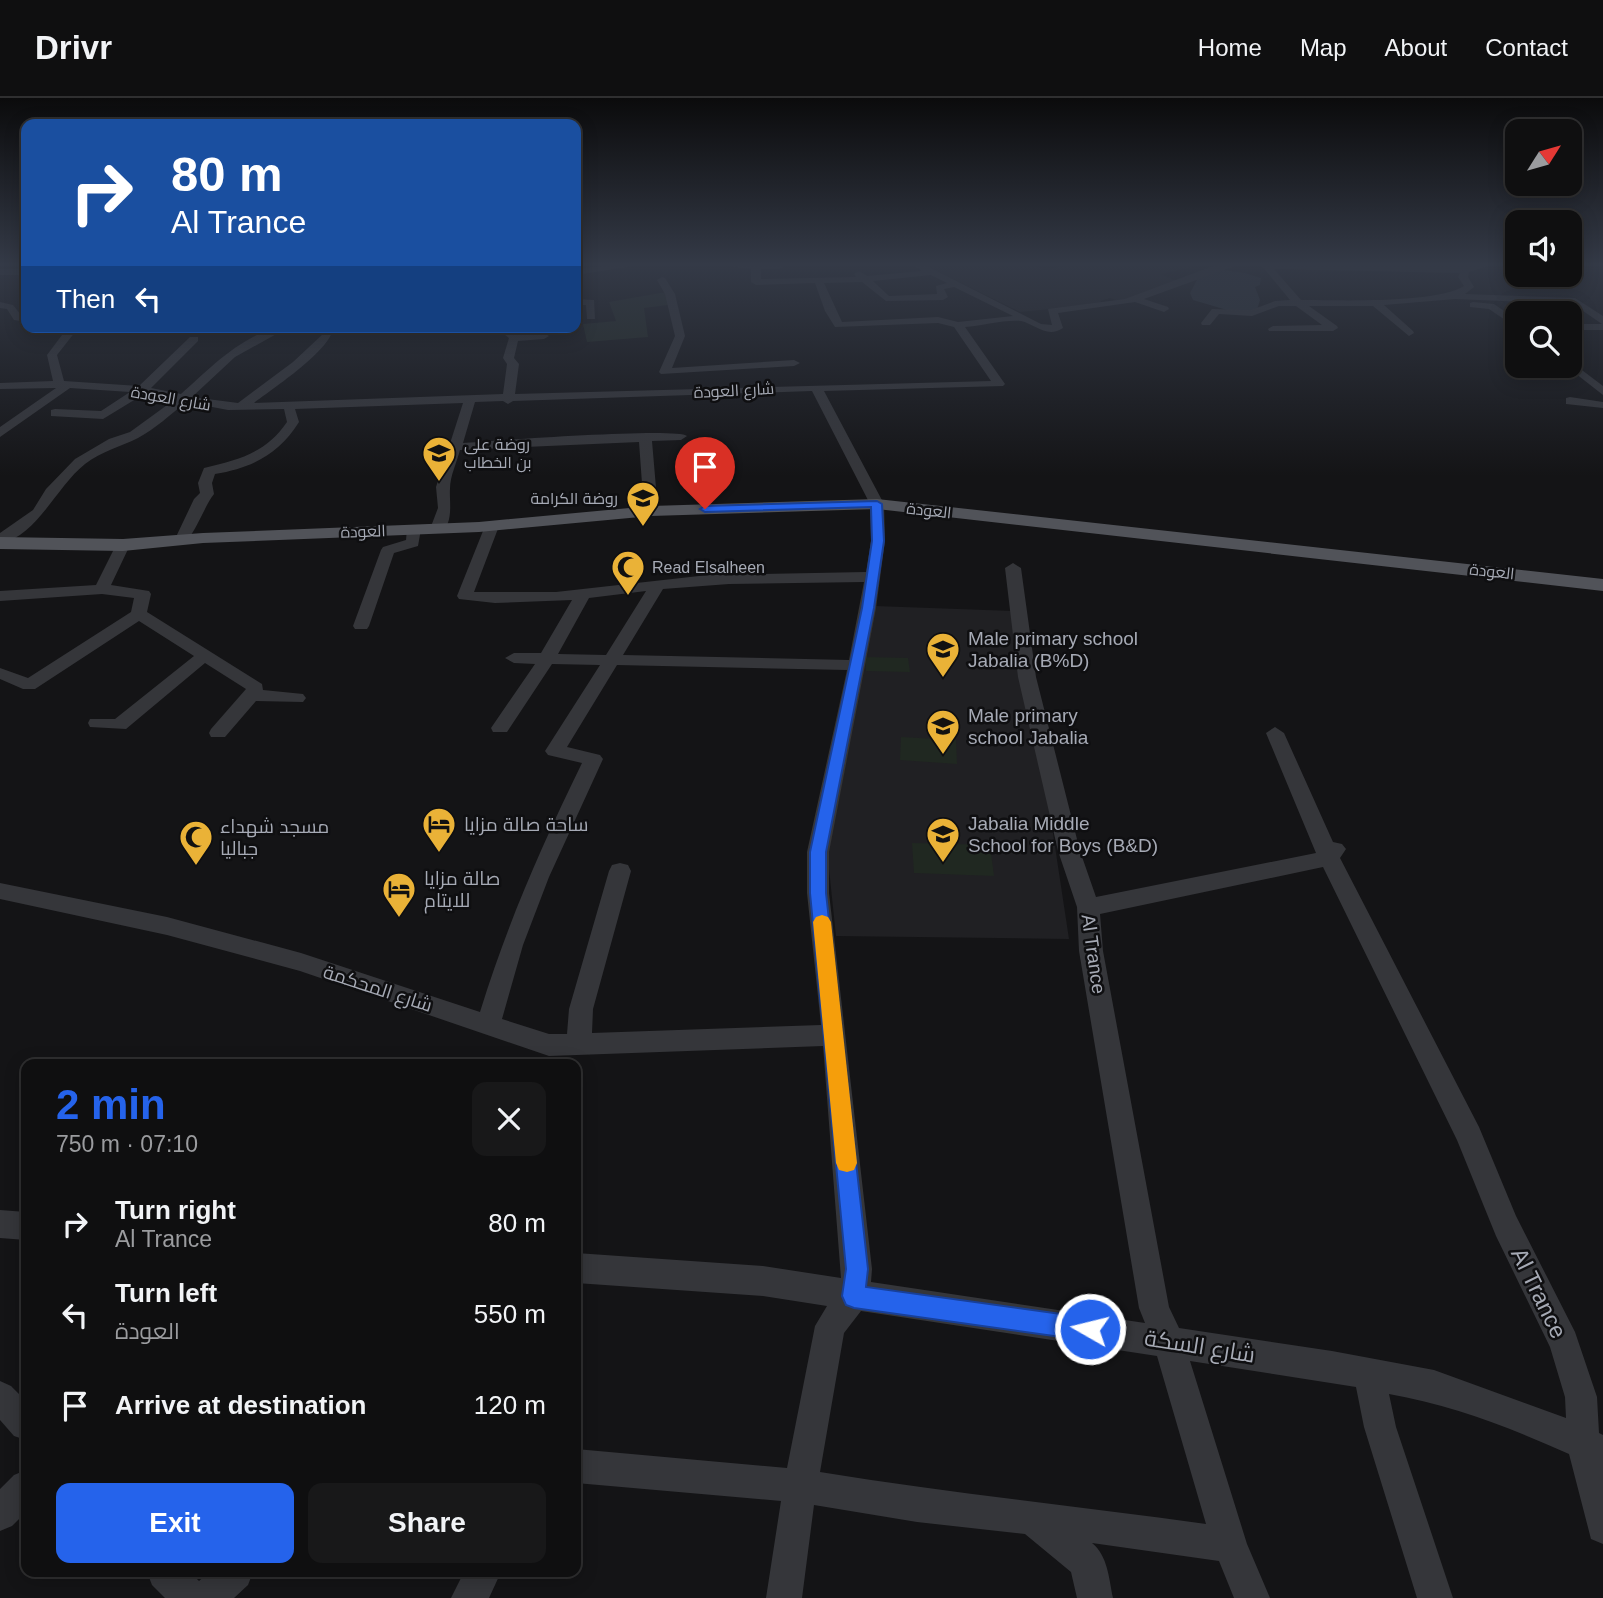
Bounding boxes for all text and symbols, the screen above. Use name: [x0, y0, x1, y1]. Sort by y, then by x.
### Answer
text: Drivr: [35, 29, 112, 66]
text: Home: [1198, 34, 1262, 61]
text: Map: [1300, 34, 1347, 61]
text: About: [1385, 34, 1447, 61]
text: Contact: [1485, 34, 1568, 61]
north arrow: [1505, 119, 1582, 196]
map controls: [1505, 119, 1582, 378]
icon: right: [56, 147, 147, 238]
text: 80 m: [171, 147, 283, 201]
text: Al Trance: [171, 204, 306, 240]
button: sound: [1505, 210, 1582, 287]
icon: left: [129, 280, 167, 318]
text: Then: [56, 284, 115, 314]
button: search: [1505, 301, 1582, 378]
street label: شارع العودة: [693, 380, 775, 404]
street label: شارع العودة: [129, 383, 212, 417]
school or university icon: روضة على بن الخطاب: [420, 434, 458, 483]
place label: روضة على بن الخطاب: [464, 436, 532, 473]
pin: [675, 437, 735, 509]
icon: arrive: [686, 448, 724, 486]
school or university icon: روضة الكرامة: [624, 479, 662, 528]
place label: روضة الكرامة: [530, 490, 618, 508]
street label: العودة: [905, 500, 952, 522]
street label: العودة: [340, 522, 386, 542]
mosque icon: Read Elsalheen: [609, 548, 647, 597]
place label: Read Elsalheen: [652, 559, 765, 576]
street label: العودة: [1468, 561, 1515, 583]
place label: Male primary school Jabalia (B%D): [968, 628, 1138, 671]
school or university icon: Male primary school Jabalia (B%D): [924, 630, 962, 679]
place label: Male primary school Jabalia: [968, 705, 1089, 748]
school or university icon: Male primary school Jabalia: [924, 707, 962, 756]
hotel icon: ساحة صالة مزايا: [420, 805, 458, 854]
place label: Jabalia Middle School for Boys (B&D): [968, 813, 1158, 856]
place label: ساحة صالة مزايا: [464, 814, 588, 836]
school or university icon: Jabalia Middle School for Boys (B&D): [924, 815, 962, 864]
place label: مسجد شهداء جباليا: [220, 816, 329, 859]
mosque icon: مسجد شهداء جباليا: [177, 818, 215, 867]
place label: صالة مزايا للايتام: [424, 868, 500, 914]
hotel icon: صالة مزايا للايتام: [380, 870, 418, 919]
street label: Al Trance: [1078, 913, 1109, 995]
street label: شارع المحكمة: [320, 961, 435, 1019]
text: 2 min: [56, 1081, 166, 1128]
button: close: [472, 1082, 546, 1156]
text: 750 m · 07:10: [56, 1131, 198, 1157]
text: Turn right: [115, 1195, 236, 1225]
icon: right: [56, 1205, 94, 1243]
text: 80 m: [488, 1208, 546, 1238]
text: Al Trance: [115, 1226, 212, 1252]
street label: Al Trance: [1506, 1244, 1572, 1342]
text: Turn left: [115, 1278, 217, 1308]
position arrow: [1053, 1292, 1127, 1366]
icon: left: [56, 1296, 94, 1334]
text: 550 m: [474, 1299, 546, 1329]
text: العودة: [115, 1318, 180, 1344]
street label: شارع السكة: [1142, 1324, 1257, 1371]
icon: arrive: [56, 1387, 94, 1425]
text: Arrive at destination: [115, 1390, 366, 1420]
text: 120 m: [474, 1390, 546, 1420]
button: Exit: [56, 1483, 294, 1563]
button: Share: [308, 1483, 546, 1563]

